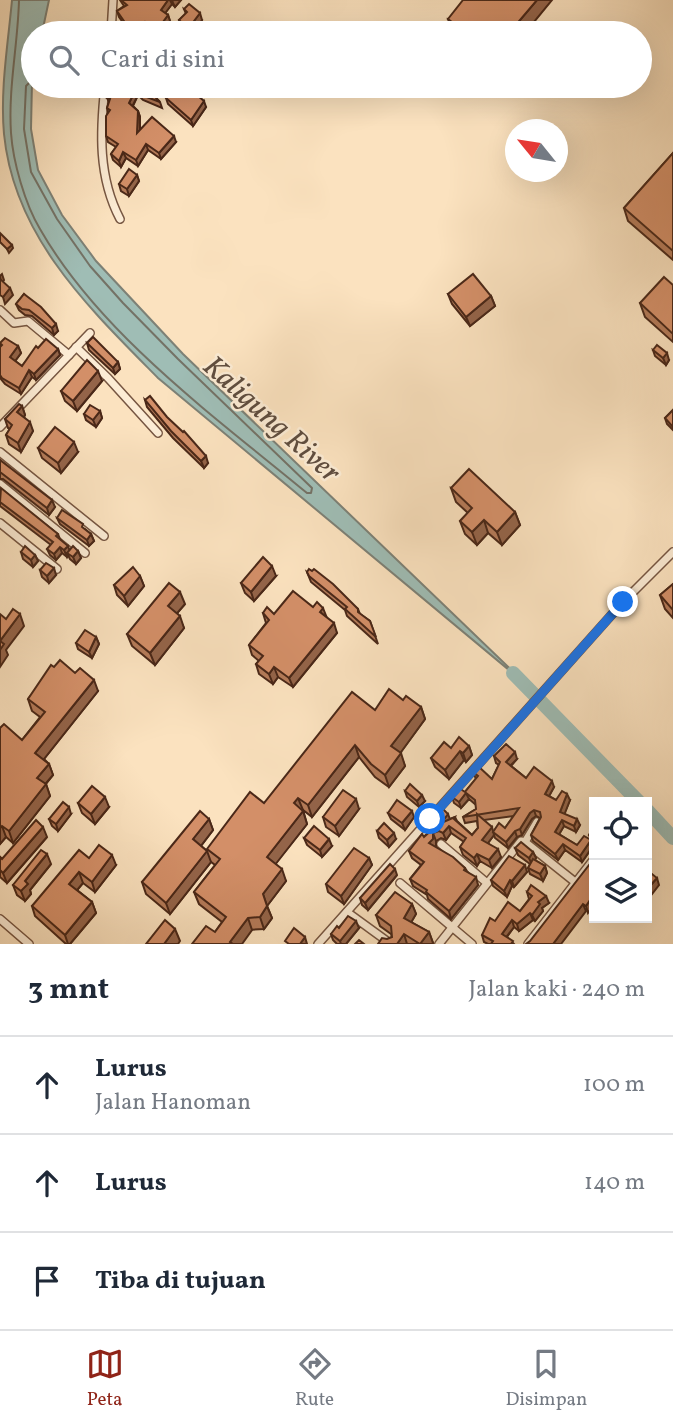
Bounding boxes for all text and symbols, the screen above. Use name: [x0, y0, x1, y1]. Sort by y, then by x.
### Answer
search box: [21, 21, 652, 98]
icon: search: [45, 41, 83, 79]
text: Cari di sini: [101, 42, 225, 78]
north arrow: [505, 119, 568, 182]
water label: Kaligung River: [193, 347, 350, 494]
route end: [607, 586, 638, 617]
map controls: [589, 797, 652, 923]
button: locate: [589, 797, 652, 860]
route start: [414, 803, 445, 834]
button: layers: [589, 860, 652, 923]
text: 3 mnt: [28, 969, 109, 1011]
text: Jalan kaki · 240 m: [468, 974, 645, 1006]
text: Lurus: [95, 1051, 167, 1087]
icon: ahead: [28, 1066, 66, 1104]
text: 100 m: [583, 1069, 645, 1101]
text: Jalan Hanoman: [95, 1087, 251, 1119]
icon: ahead: [28, 1164, 66, 1202]
text: Lurus: [95, 1165, 167, 1201]
text: 140 m: [584, 1167, 645, 1199]
icon: arrive: [28, 1262, 66, 1300]
text: Tiba di tujuan: [95, 1263, 266, 1299]
tab: Peta: [86, 1345, 124, 1413]
tab: Rute: [295, 1345, 334, 1413]
tab: Disimpan: [505, 1345, 587, 1413]

